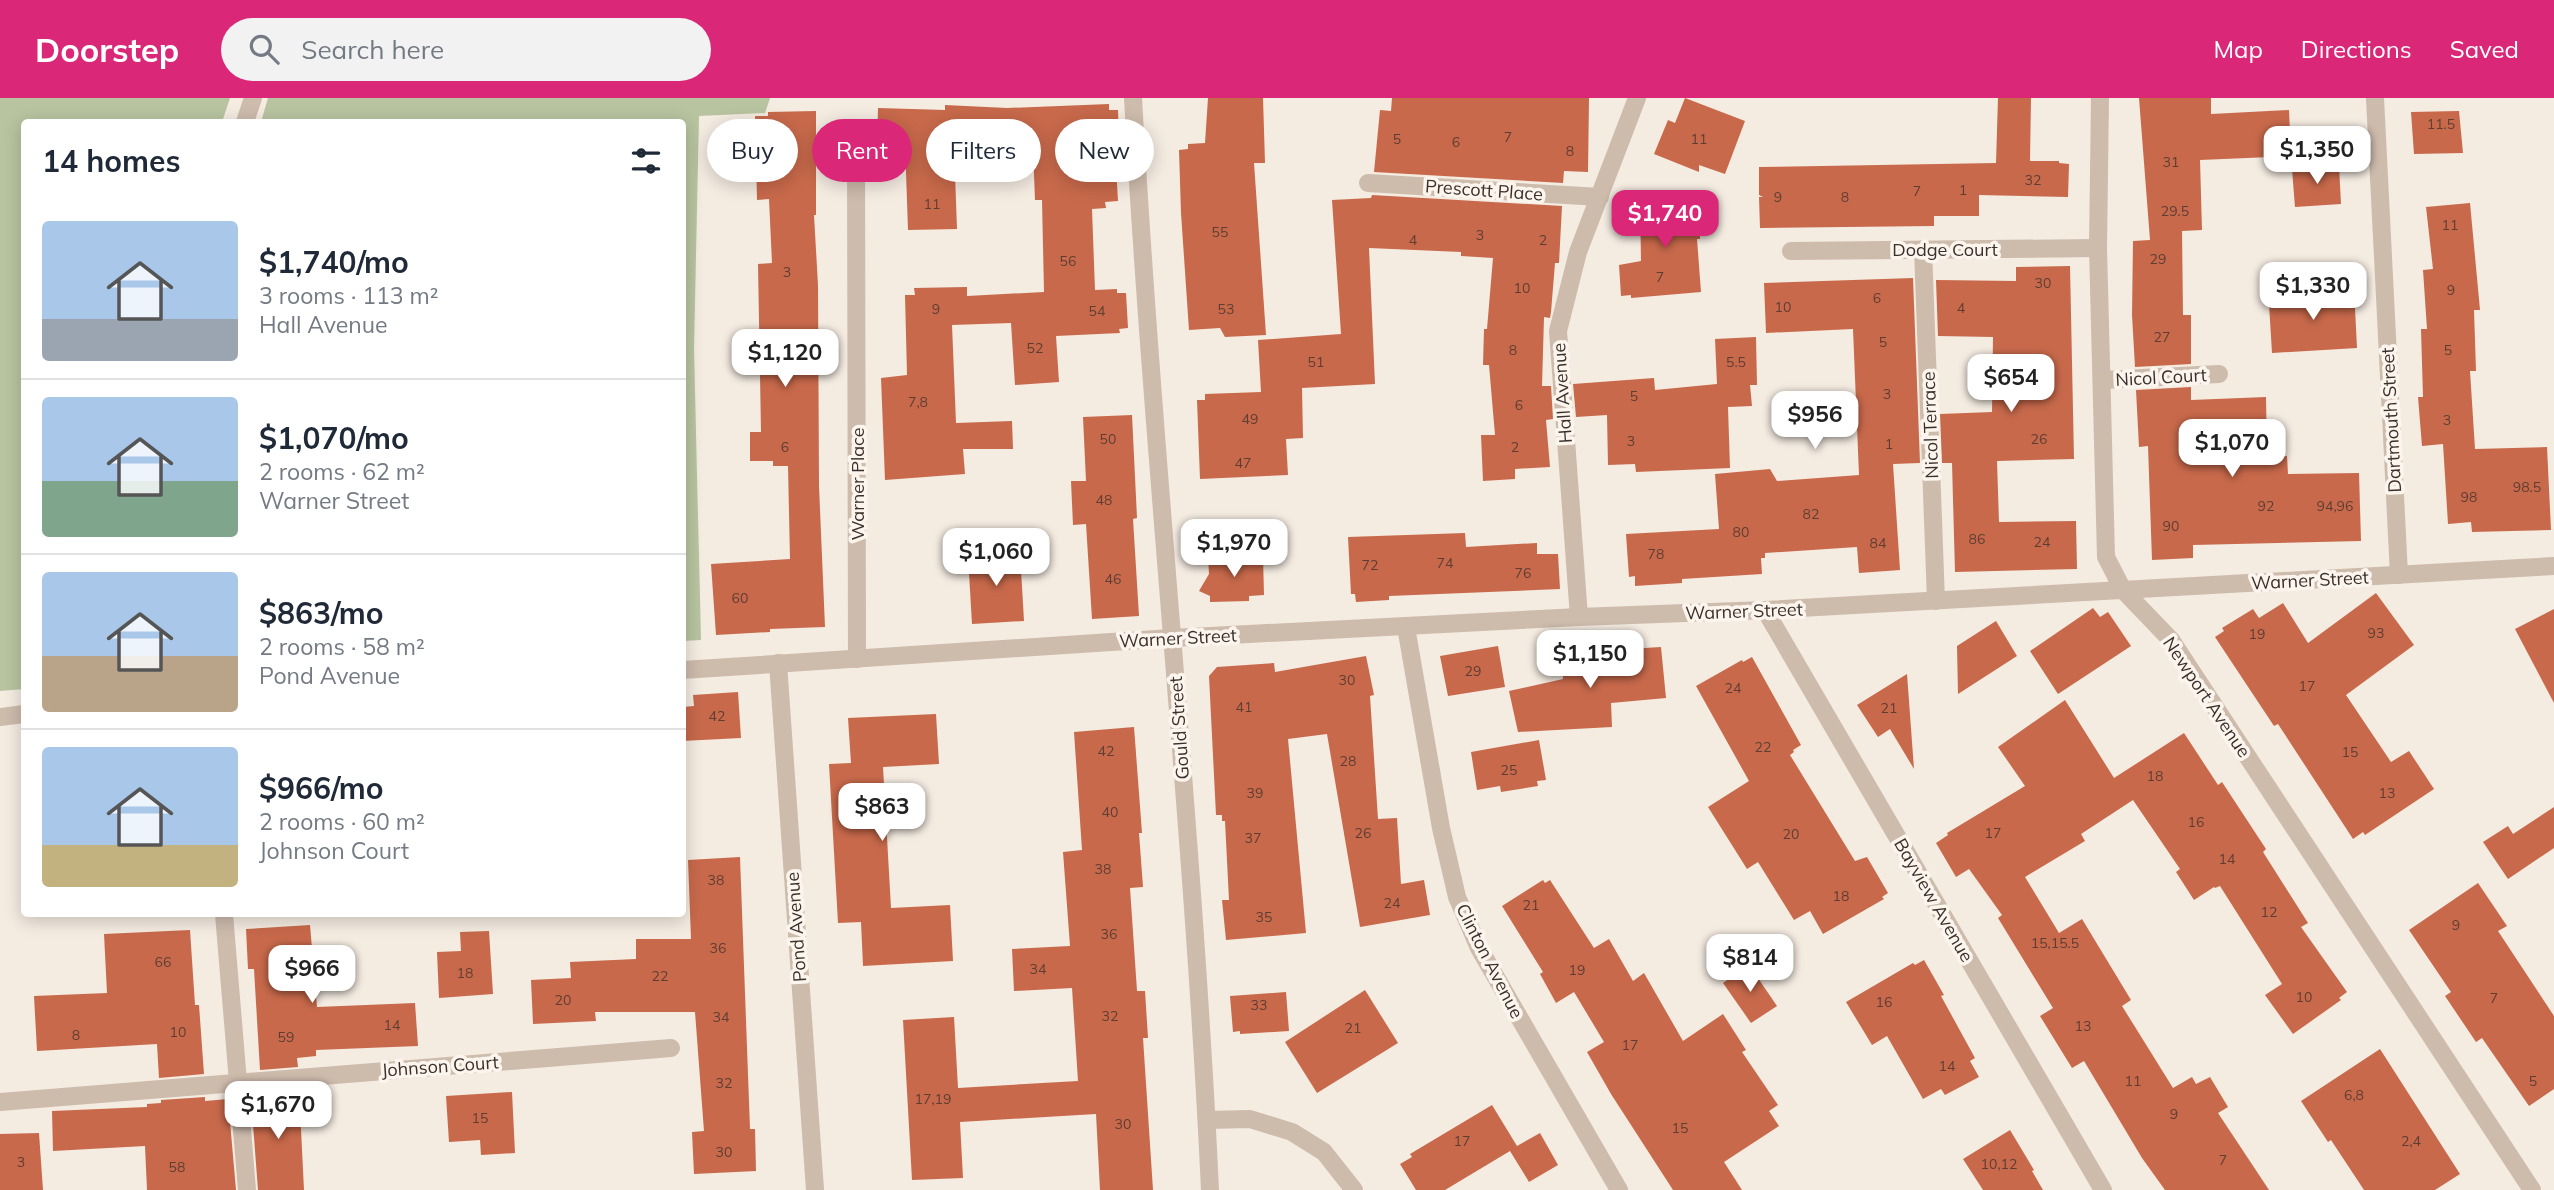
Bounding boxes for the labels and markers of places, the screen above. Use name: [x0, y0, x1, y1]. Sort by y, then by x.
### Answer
pin: $1,350: [2260, 126, 2374, 186]
pin: $1,740: [1608, 190, 1722, 250]
pin: $1,330: [2256, 262, 2370, 322]
pin: $1,120: [728, 330, 842, 389]
pin: $654: [1970, 354, 2052, 414]
pin: $956: [1774, 392, 1856, 451]
pin: $1,070: [2175, 420, 2289, 479]
pin: $1,970: [1177, 519, 1291, 579]
pin: $1,060: [939, 528, 1053, 588]
pin: $1,150: [1533, 630, 1647, 690]
pin: $863: [841, 784, 923, 843]
pin: $814: [1709, 934, 1791, 994]
pin: $966: [271, 946, 353, 1005]
pin: $1,670: [221, 1082, 335, 1141]

